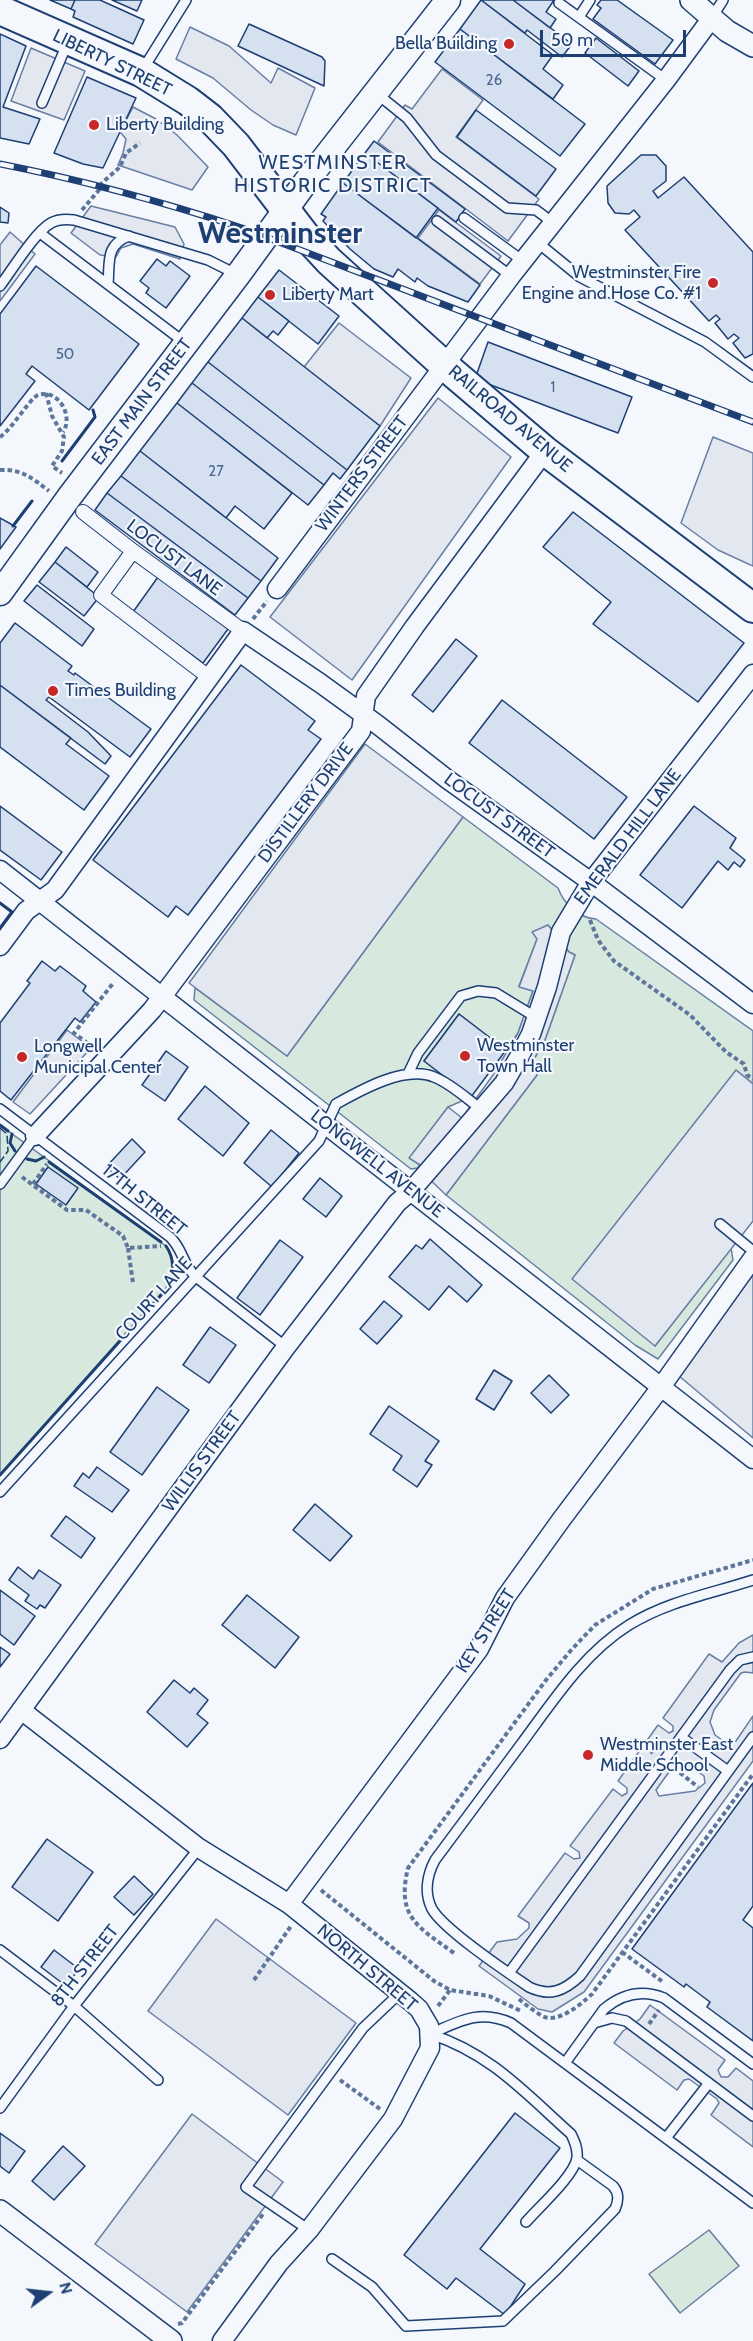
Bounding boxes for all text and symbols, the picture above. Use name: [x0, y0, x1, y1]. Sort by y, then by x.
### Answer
scale bar: [543, 18, 688, 56]
street label: LIBERTY STREET: [49, 25, 175, 101]
text: 50 m: [551, 29, 593, 51]
place label: Bella Building: [395, 33, 497, 55]
marker: Bella Building: [502, 37, 516, 51]
house number: 26: [486, 72, 502, 90]
place label: Liberty Building: [106, 114, 224, 136]
marker: Liberty Building: [87, 118, 101, 132]
district label: WESTMINSTER HISTORIC DISTRICT: [234, 151, 432, 198]
district label: Westminster: [198, 216, 362, 252]
place label: Westminster Fire Engine and Hose Co. #1: [522, 262, 701, 304]
marker: Westminster Fire Engine and Hose Co. #1: [706, 276, 720, 290]
place label: Liberty Mart: [282, 284, 374, 306]
marker: Liberty Mart: [263, 288, 277, 302]
street label: EAST MAIN STREET: [87, 335, 197, 469]
house number: 50: [56, 346, 74, 364]
street label: RAILROAD AVENUE: [444, 361, 576, 477]
house number: 1: [551, 379, 555, 397]
street label: WINTERS STREET: [311, 412, 413, 536]
house number: 27: [208, 463, 224, 481]
street label: LOCUST LANE: [122, 515, 226, 601]
place label: Times Building: [65, 680, 176, 702]
marker: Times Building: [46, 684, 60, 698]
street label: DISTILLERY DRIVE: [254, 739, 358, 867]
street label: EMERALD HILL LANE: [570, 765, 686, 909]
street label: LOCUST STREET: [440, 769, 558, 863]
place label: Westminster Town Hall: [477, 1035, 574, 1078]
place label: Longwell Municipal Center: [34, 1036, 162, 1078]
marker: Westminster Town Hall: [458, 1049, 472, 1063]
marker: Longwell Municipal Center: [15, 1050, 29, 1064]
street label: LONGWELL AVENUE: [306, 1105, 448, 1223]
street label: 17TH STREET: [98, 1159, 190, 1241]
street label: COURT LANE: [111, 1253, 197, 1345]
street label: WILLIS STREET: [158, 1407, 246, 1517]
street label: KEY STREET: [452, 1585, 520, 1677]
place label: Westminster East Middle School: [600, 1734, 733, 1776]
marker: Westminster East Middle School: [581, 1748, 595, 1762]
street label: NORTH STREET: [313, 1920, 421, 2016]
street label: 8TH STREET: [46, 1921, 124, 2011]
north arrow: [18, 2263, 78, 2323]
text: N: [55, 2280, 77, 2296]

